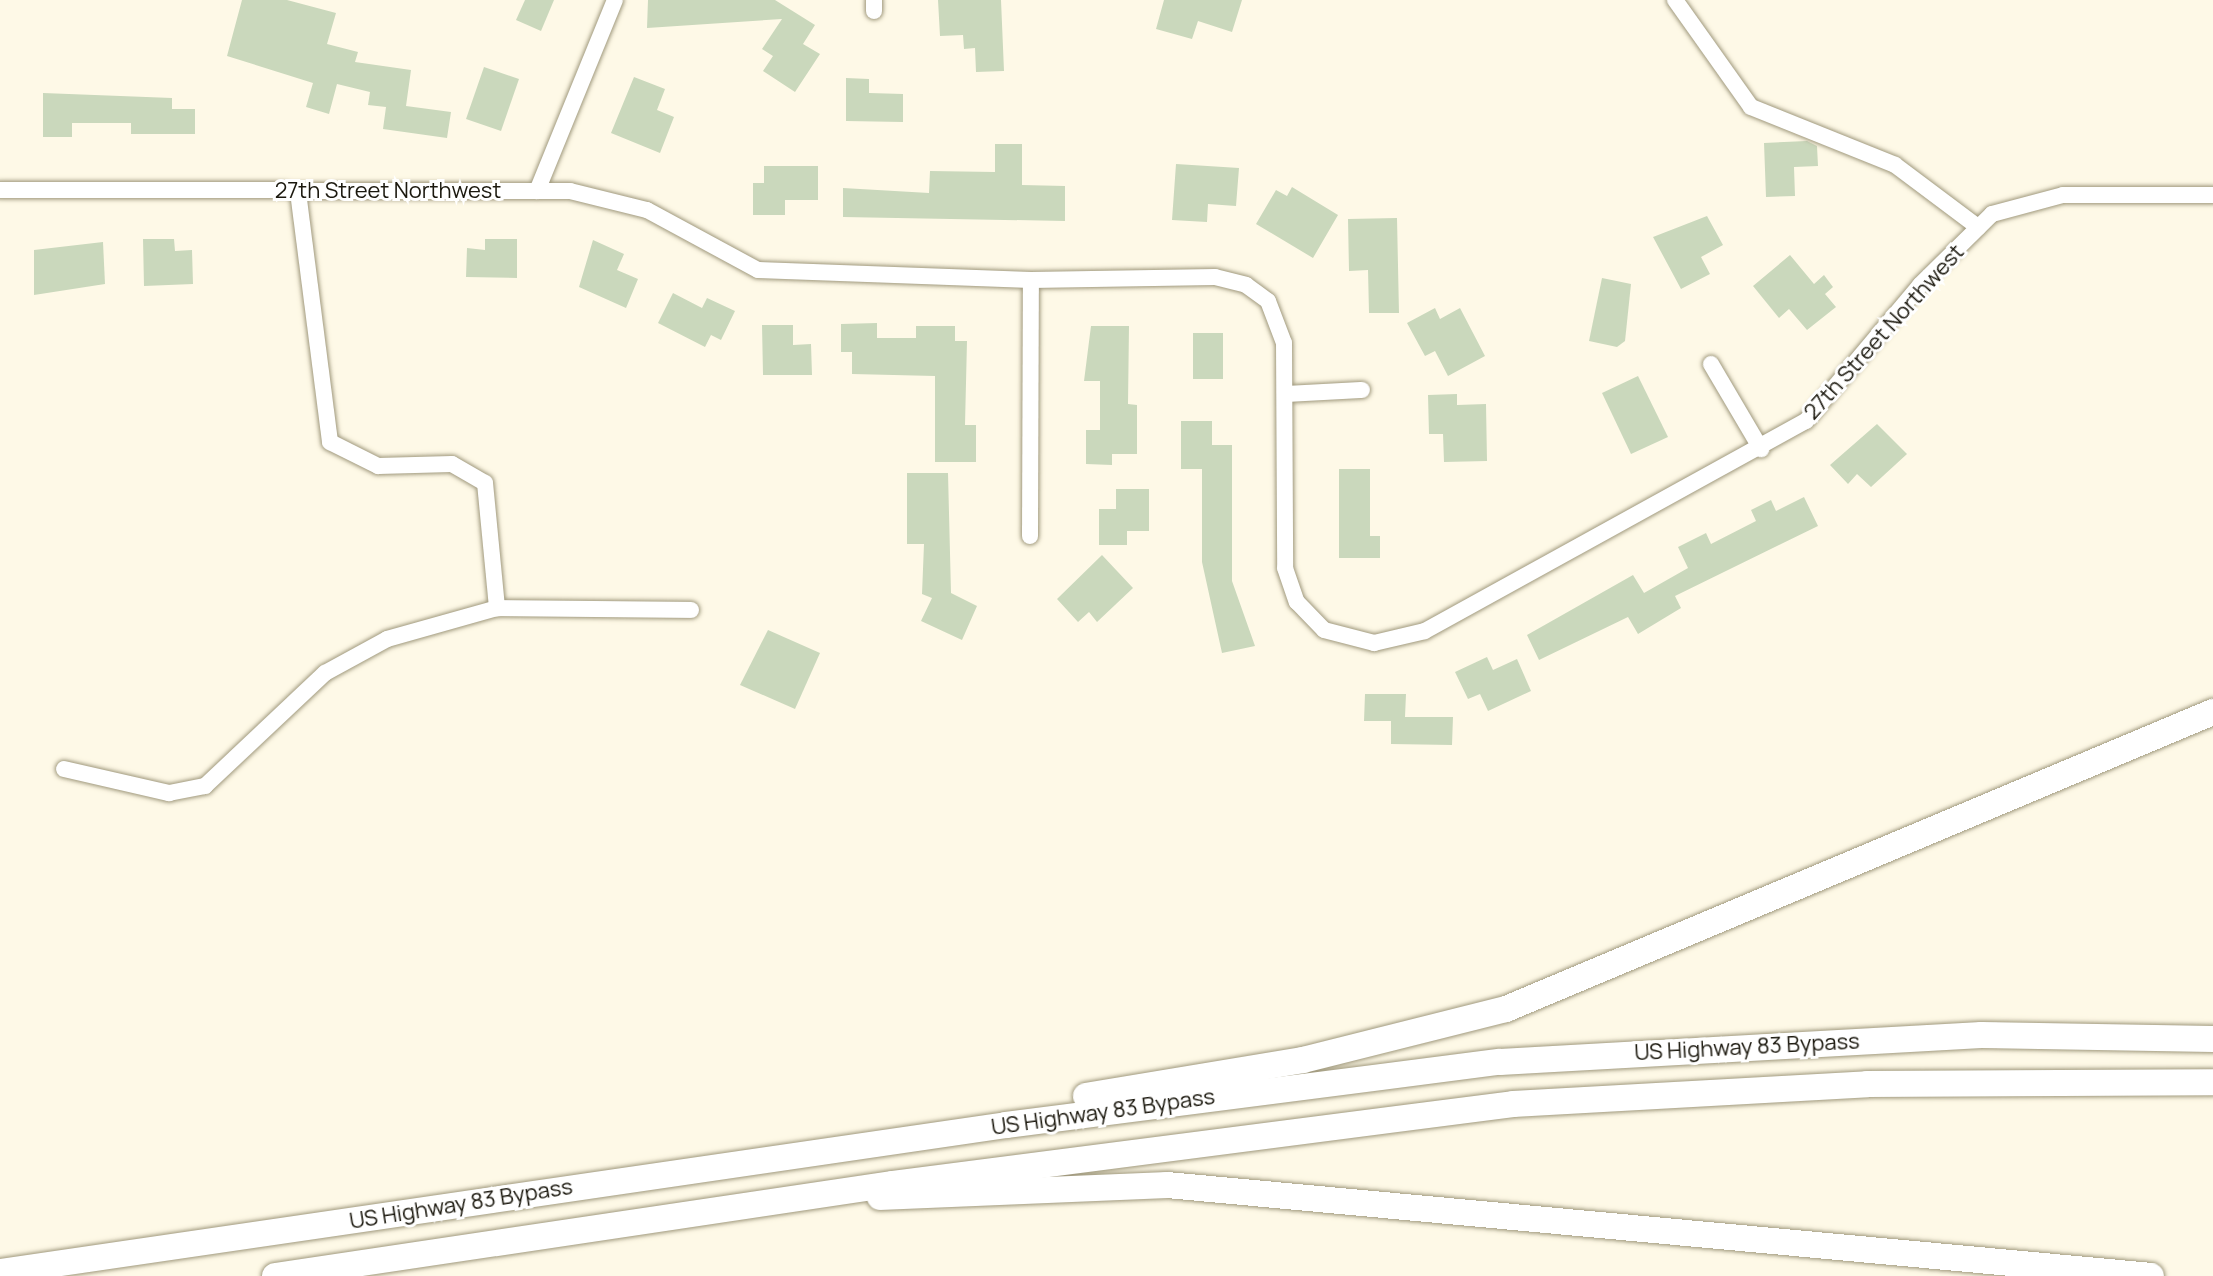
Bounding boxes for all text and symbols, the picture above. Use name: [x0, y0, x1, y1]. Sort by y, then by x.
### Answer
street label: 27th Street Northwest: [275, 178, 501, 204]
street label: 27th Street Northwest: [1798, 239, 1970, 425]
street label: US Highway 83 Bypass: [1634, 1028, 1860, 1066]
street label: US Highway 83 Bypass: [989, 1083, 1217, 1141]
street label: US Highway 83 Bypass: [348, 1173, 574, 1235]

